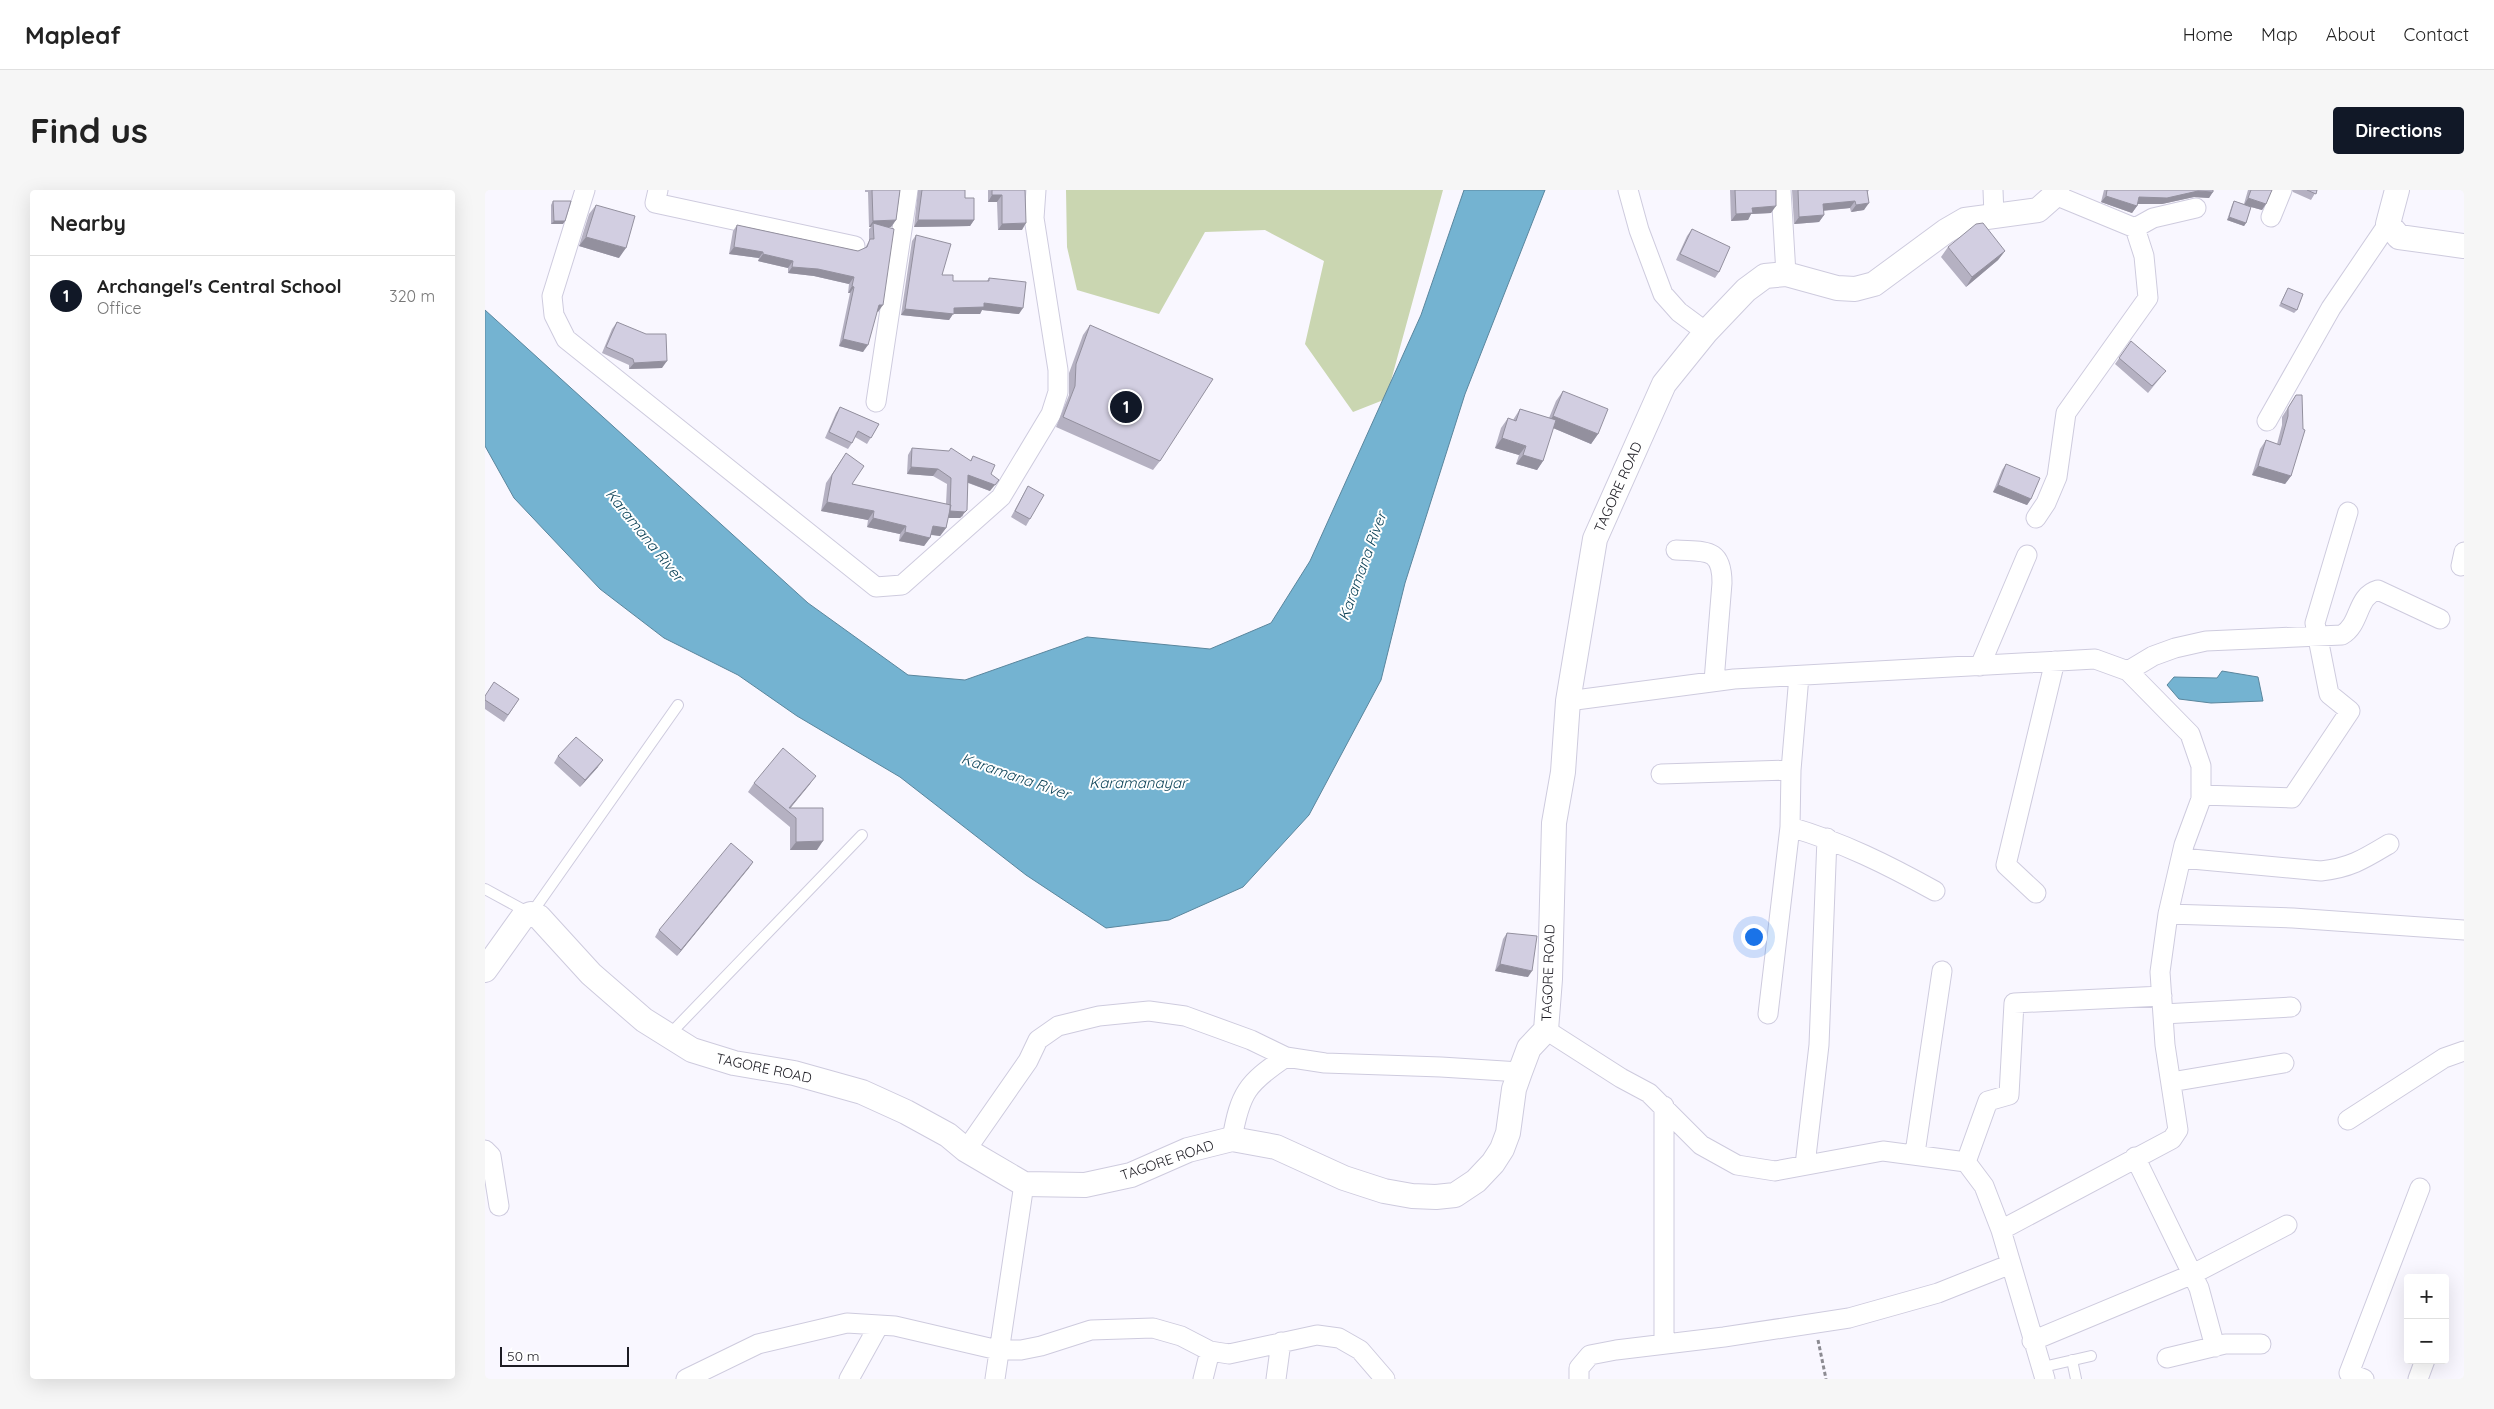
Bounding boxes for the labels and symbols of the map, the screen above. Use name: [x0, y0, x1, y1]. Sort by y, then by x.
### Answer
pin: 1: [1110, 388, 1142, 426]
street label: TAGORE ROAD: [1590, 439, 1646, 535]
water label: Karamana River: [602, 485, 690, 587]
water label: Karamana River: [1334, 507, 1391, 623]
water label: Karamana River: [959, 748, 1075, 804]
water label: Karamanayar: [1089, 773, 1189, 792]
street label: TAGORE ROAD: [1537, 924, 1559, 1022]
your location: [1741, 924, 1767, 950]
street label: TAGORE ROAD: [715, 1049, 813, 1087]
street label: TAGORE ROAD: [1118, 1136, 1216, 1184]
scale bar: [500, 1344, 629, 1367]

